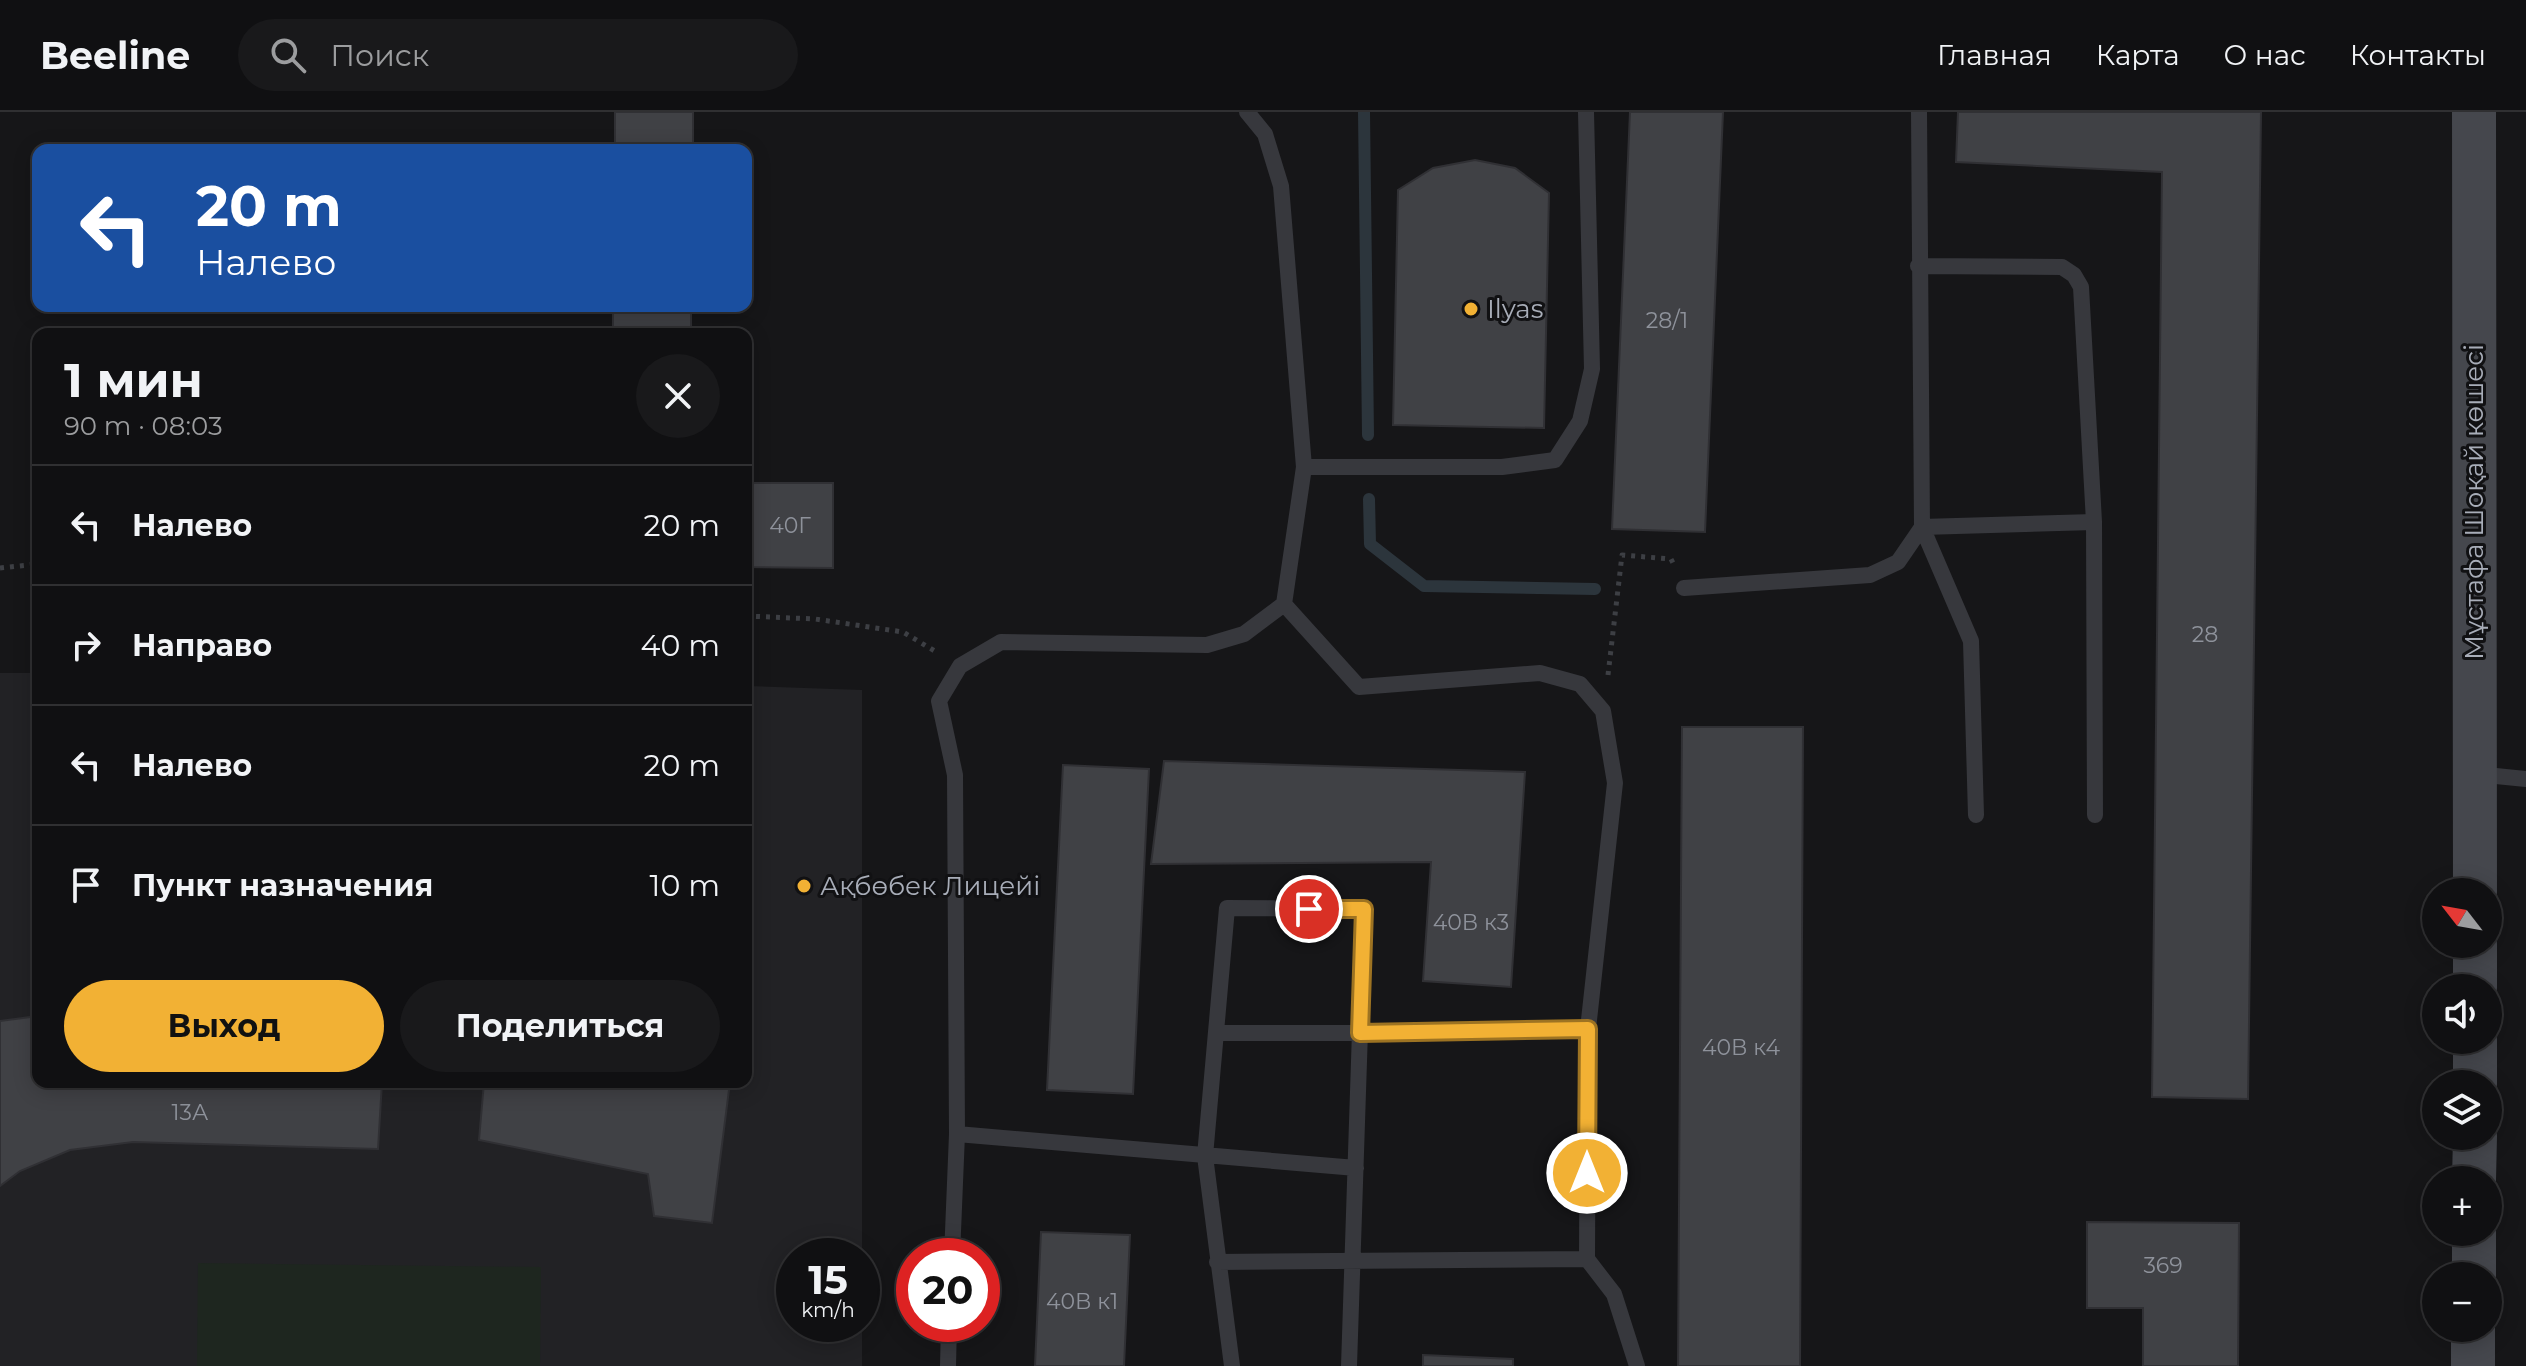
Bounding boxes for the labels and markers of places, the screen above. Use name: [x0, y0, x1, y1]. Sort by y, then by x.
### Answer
place label: Ilyas: [1487, 293, 1543, 325]
marker: Ilyas: [1462, 300, 1480, 318]
place label: Ақбөбек Лицейі: [820, 870, 1040, 902]
pin: [1275, 875, 1343, 943]
marker: Ақбөбек Лицейі: [795, 877, 813, 895]

